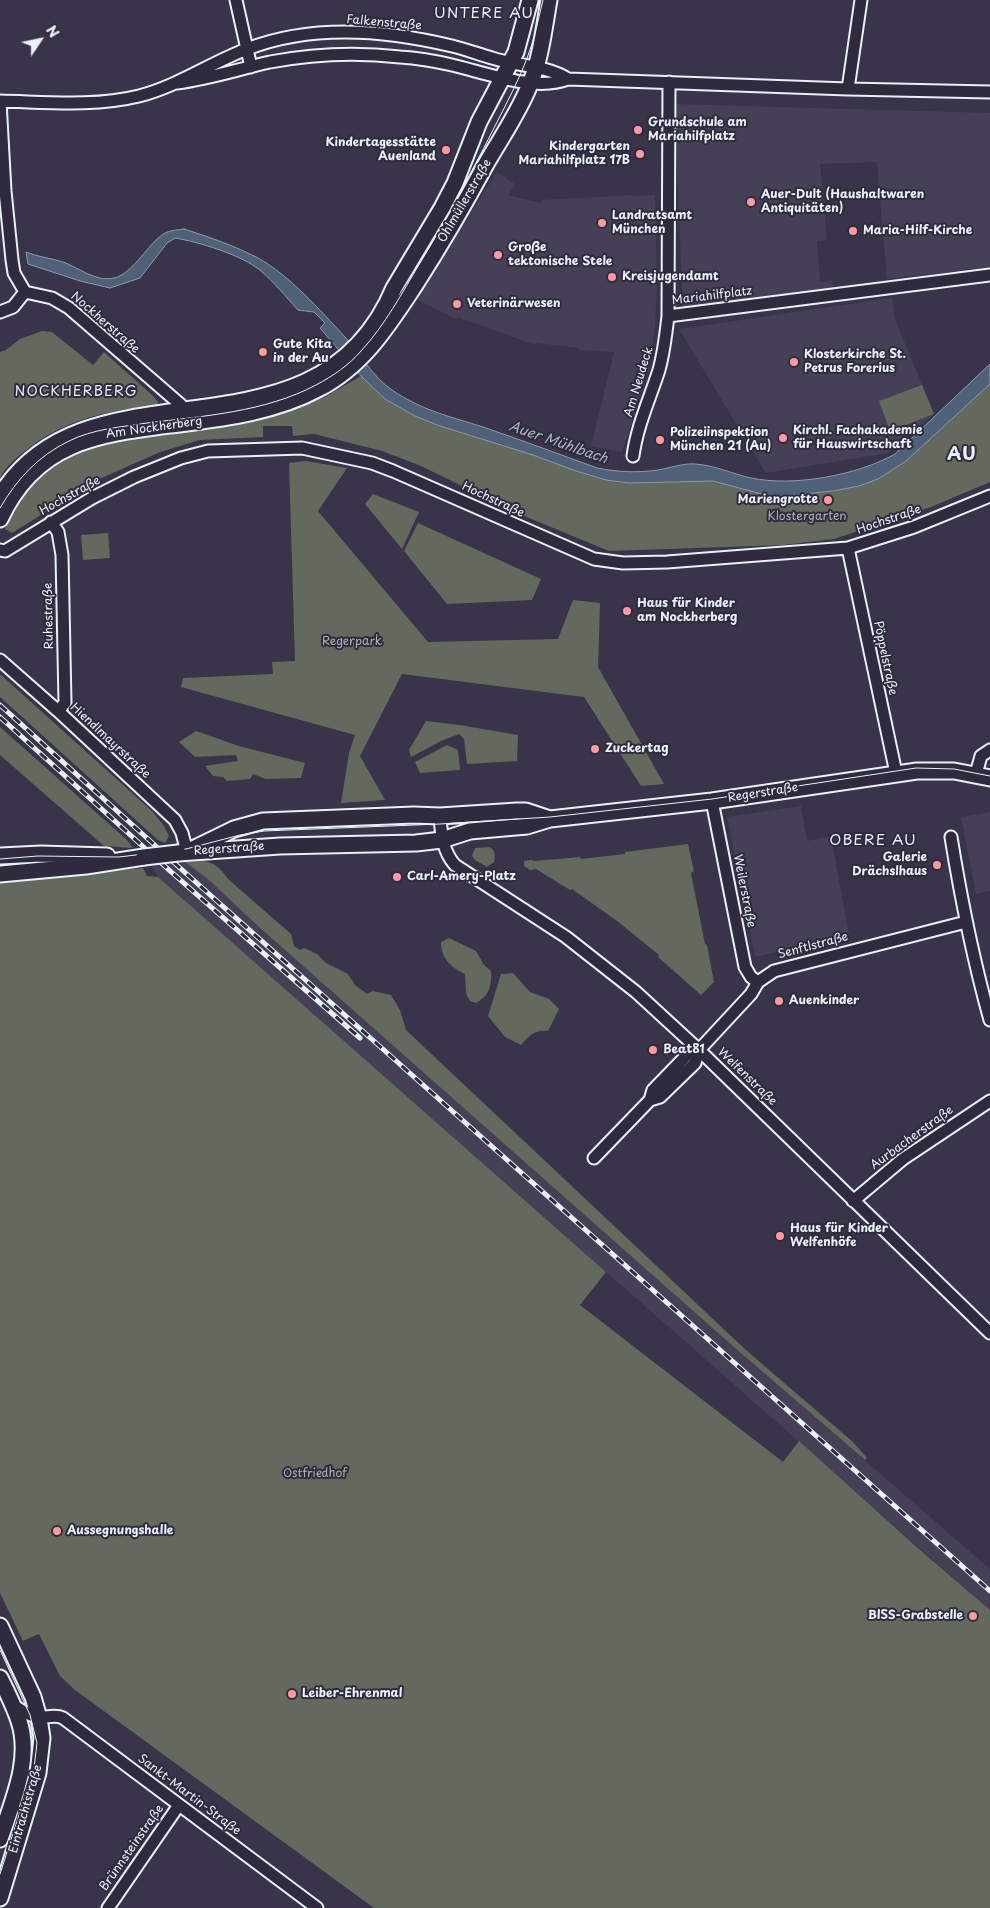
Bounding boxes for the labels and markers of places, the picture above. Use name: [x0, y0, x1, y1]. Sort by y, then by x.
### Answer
place label: Grundschule am Mariahilfplatz: [648, 116, 747, 144]
marker: Grundschule am Mariahilfplatz: [632, 124, 644, 136]
place label: Kindertagesstätte Auenland: [325, 136, 436, 164]
place label: Kindergarten Mariahilfplatz 17B: [519, 140, 630, 168]
marker: Kindertagesstätte Auenland: [440, 144, 452, 156]
marker: Kindergarten Mariahilfplatz 17B: [634, 148, 646, 160]
place label: Auer-Dult (Haushaltwaren Antiquitäten): [761, 188, 924, 216]
marker: Auer-Dult (Haushaltwaren Antiquitäten): [745, 196, 757, 208]
place label: Landratsamt München: [612, 209, 692, 237]
marker: Landratsamt München: [596, 217, 608, 229]
place label: Maria-Hilf-Kirche: [863, 224, 972, 238]
marker: Maria-Hilf-Kirche: [847, 225, 859, 237]
place label: Große tektonische Stele: [508, 241, 612, 269]
marker: Große tektonische Stele: [492, 249, 504, 261]
place label: Kreisjugendamt: [622, 270, 719, 284]
marker: Kreisjugendamt: [606, 271, 618, 283]
place label: Veterinärwesen: [467, 297, 560, 311]
marker: Veterinärwesen: [451, 298, 463, 310]
place label: Gute Kita in der Au: [273, 338, 332, 366]
marker: Gute Kita in der Au: [257, 346, 269, 358]
place label: Klosterkirche St. Petrus Forerius: [804, 348, 906, 376]
marker: Klosterkirche St. Petrus Forerius: [788, 356, 800, 368]
place label: Kirchl. Fachakademie für Hauswirtschaft: [793, 424, 922, 452]
place label: Polizeiinspektion München 21 (Au): [670, 426, 771, 454]
marker: Kirchl. Fachakademie für Hauswirtschaft: [777, 432, 789, 444]
marker: Polizeiinspektion München 21 (Au): [654, 434, 666, 446]
place label: Mariengrotte: [738, 493, 818, 507]
marker: Mariengrotte: [822, 494, 834, 506]
place label: Haus für Kinder am Nockherberg: [637, 597, 737, 625]
marker: Haus für Kinder am Nockherberg: [621, 605, 633, 617]
place label: Zuckertag: [605, 742, 669, 756]
marker: Zuckertag: [589, 743, 601, 755]
place label: Galerie Drächslhaus: [852, 851, 927, 879]
marker: Galerie Drächslhaus: [931, 859, 943, 871]
place label: Carl-Amery-Platz: [407, 870, 516, 884]
marker: Carl-Amery-Platz: [391, 871, 403, 883]
place label: Auenkinder: [789, 994, 859, 1008]
marker: Auenkinder: [773, 995, 785, 1007]
place label: Beat81: [663, 1043, 705, 1057]
marker: Beat81: [647, 1044, 659, 1056]
place label: Haus für Kinder Welfenhöfe: [790, 1222, 888, 1250]
marker: Haus für Kinder Welfenhöfe: [774, 1230, 786, 1242]
place label: Aussegnungshalle: [67, 1524, 173, 1538]
marker: Aussegnungshalle: [51, 1525, 63, 1537]
place label: BISS-Grabstelle: [868, 1609, 963, 1623]
marker: BISS-Grabstelle: [967, 1610, 979, 1622]
place label: Leiber-Ehrenmal: [302, 1687, 402, 1701]
marker: Leiber-Ehrenmal: [286, 1688, 298, 1700]

